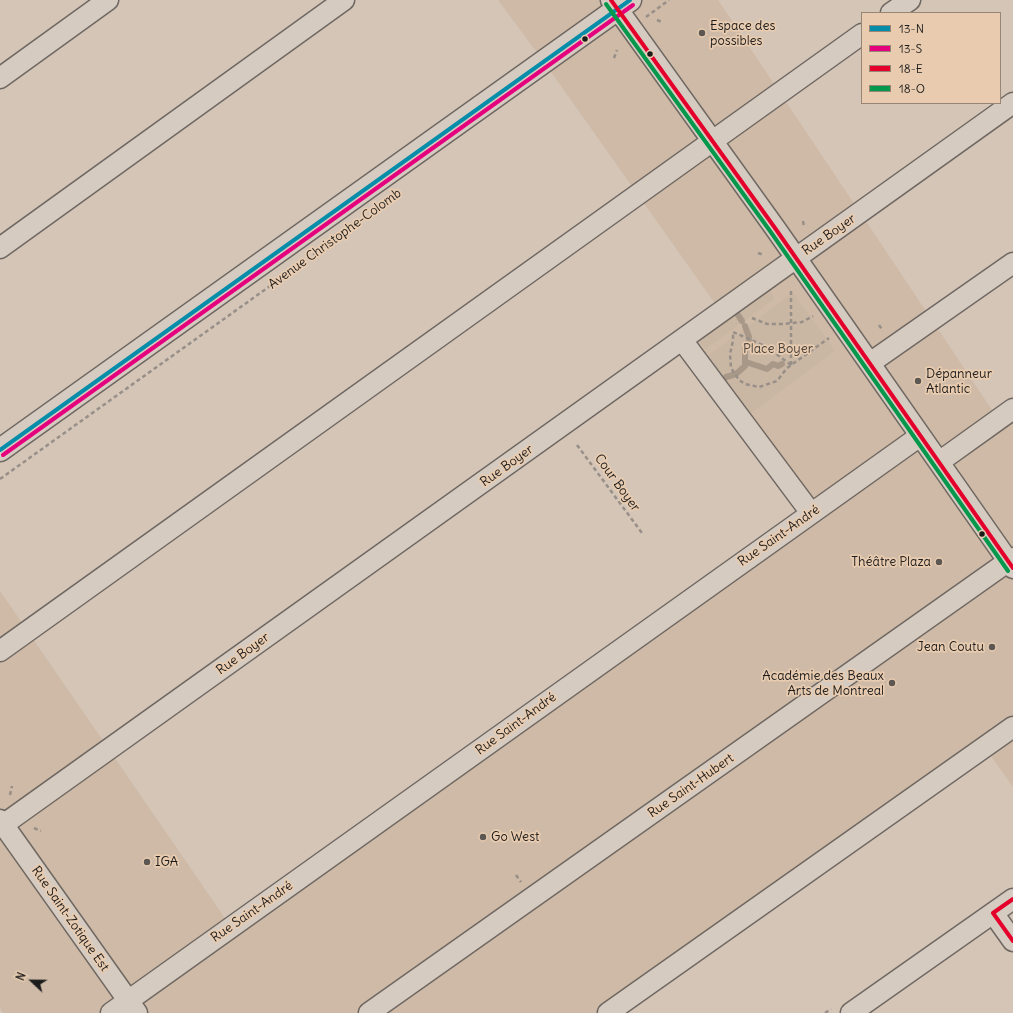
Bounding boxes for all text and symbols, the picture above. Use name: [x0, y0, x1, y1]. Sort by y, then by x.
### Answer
legend: [861, 12, 1001, 104]
place label: Espace des possibles: [710, 18, 775, 49]
text: 13-N: [899, 21, 924, 36]
marker: Espace des possibles: [697, 28, 707, 38]
unlabelled marker: [580, 34, 590, 44]
text: 13-S: [899, 41, 922, 56]
unlabelled marker: [645, 49, 655, 59]
text: 18-E: [899, 61, 923, 76]
text: 18-O: [899, 81, 925, 96]
street label: Avenue Christophe-Colomb: [265, 186, 405, 292]
street label: Rue Boyer: [799, 211, 859, 259]
park label: Place Boyer: [743, 341, 813, 357]
place label: Dépanneur Atlantic: [926, 366, 992, 397]
marker: Dépanneur Atlantic: [913, 376, 923, 386]
street label: Rue Boyer: [478, 442, 536, 490]
street label: Cour Boyer: [591, 451, 643, 515]
street label: Rue Saint-André: [735, 502, 823, 570]
unlabelled marker: [977, 529, 987, 539]
place label: Théâtre Plaza: [851, 554, 931, 570]
marker: Théâtre Plaza: [934, 557, 944, 567]
street label: Rue Boyer: [214, 630, 272, 678]
place label: Jean Coutu: [917, 639, 984, 655]
marker: Jean Coutu: [987, 642, 997, 652]
place label: Académie des Beaux Arts de Montreal: [762, 668, 884, 699]
marker: Académie des Beaux Arts de Montreal: [887, 678, 897, 688]
street label: Rue Saint-André: [473, 690, 559, 758]
street label: Rue Saint-Hubert: [645, 751, 737, 821]
place label: Go West: [491, 829, 539, 845]
marker: Go West: [478, 832, 488, 842]
place label: IGA: [155, 854, 178, 870]
marker: IGA: [142, 857, 152, 867]
street label: Rue Saint-Zotique Est: [28, 864, 112, 974]
street label: Rue Saint-André: [208, 878, 296, 946]
north arrow: [12, 961, 52, 1001]
text: N: [13, 970, 29, 983]

